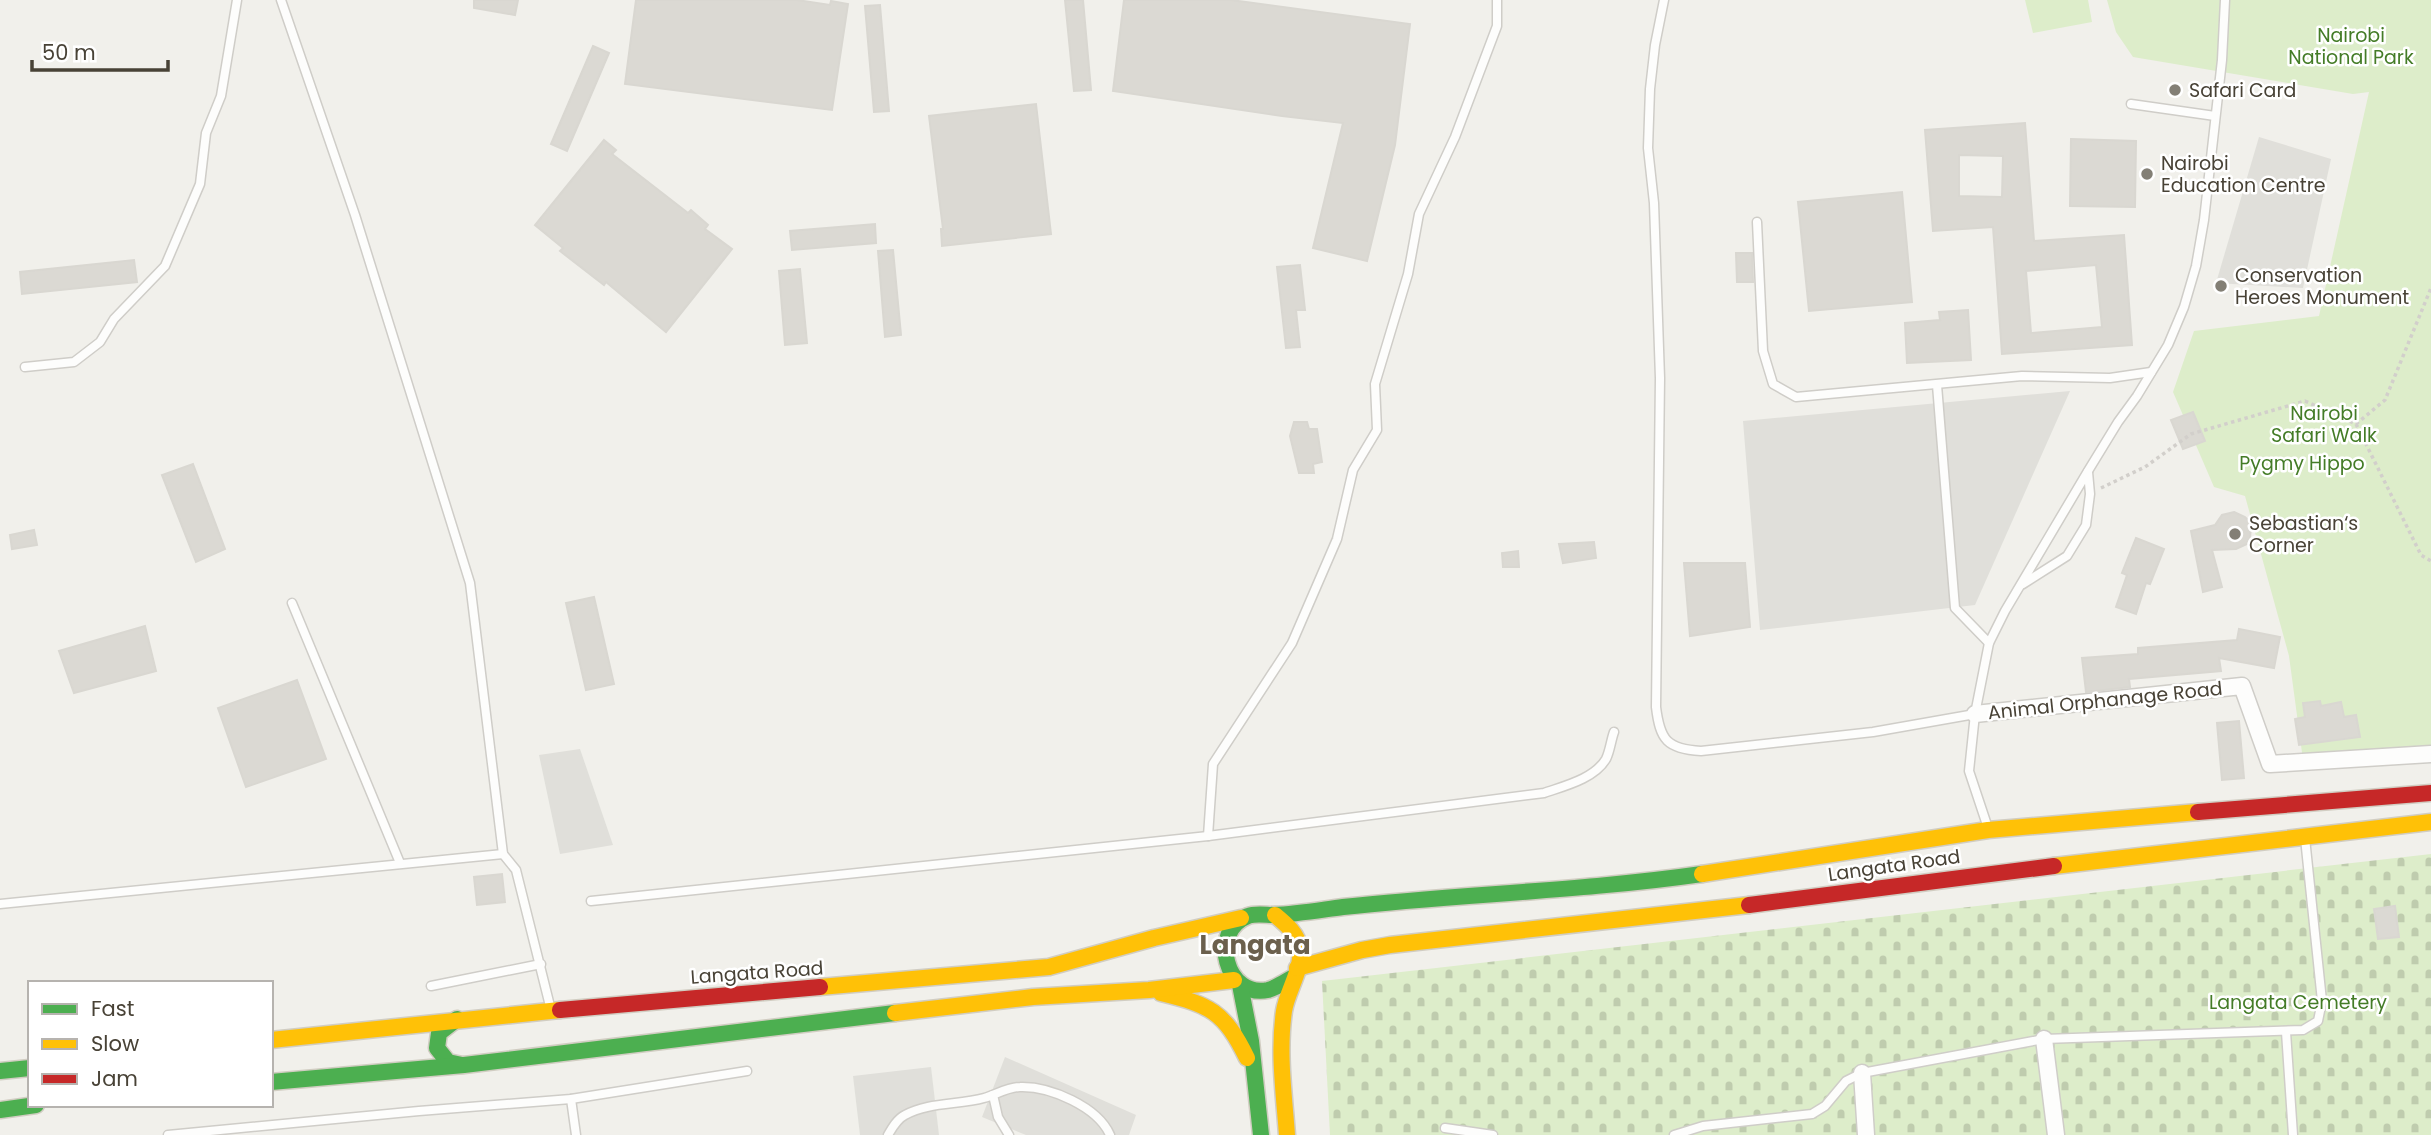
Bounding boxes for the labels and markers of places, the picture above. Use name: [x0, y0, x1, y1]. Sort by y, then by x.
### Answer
place label: Safari Card: [2189, 77, 2296, 104]
marker: Safari Card: [2167, 82, 2183, 98]
place label: Nairobi Education Centre: [2161, 150, 2326, 199]
marker: Nairobi Education Centre: [2139, 166, 2155, 182]
place label: Conservation Heroes Monument: [2235, 262, 2409, 311]
marker: Conservation Heroes Monument: [2213, 278, 2229, 294]
place label: Sebastian‘s Corner: [2249, 510, 2358, 559]
marker: Sebastian‘s Corner: [2227, 526, 2243, 542]

